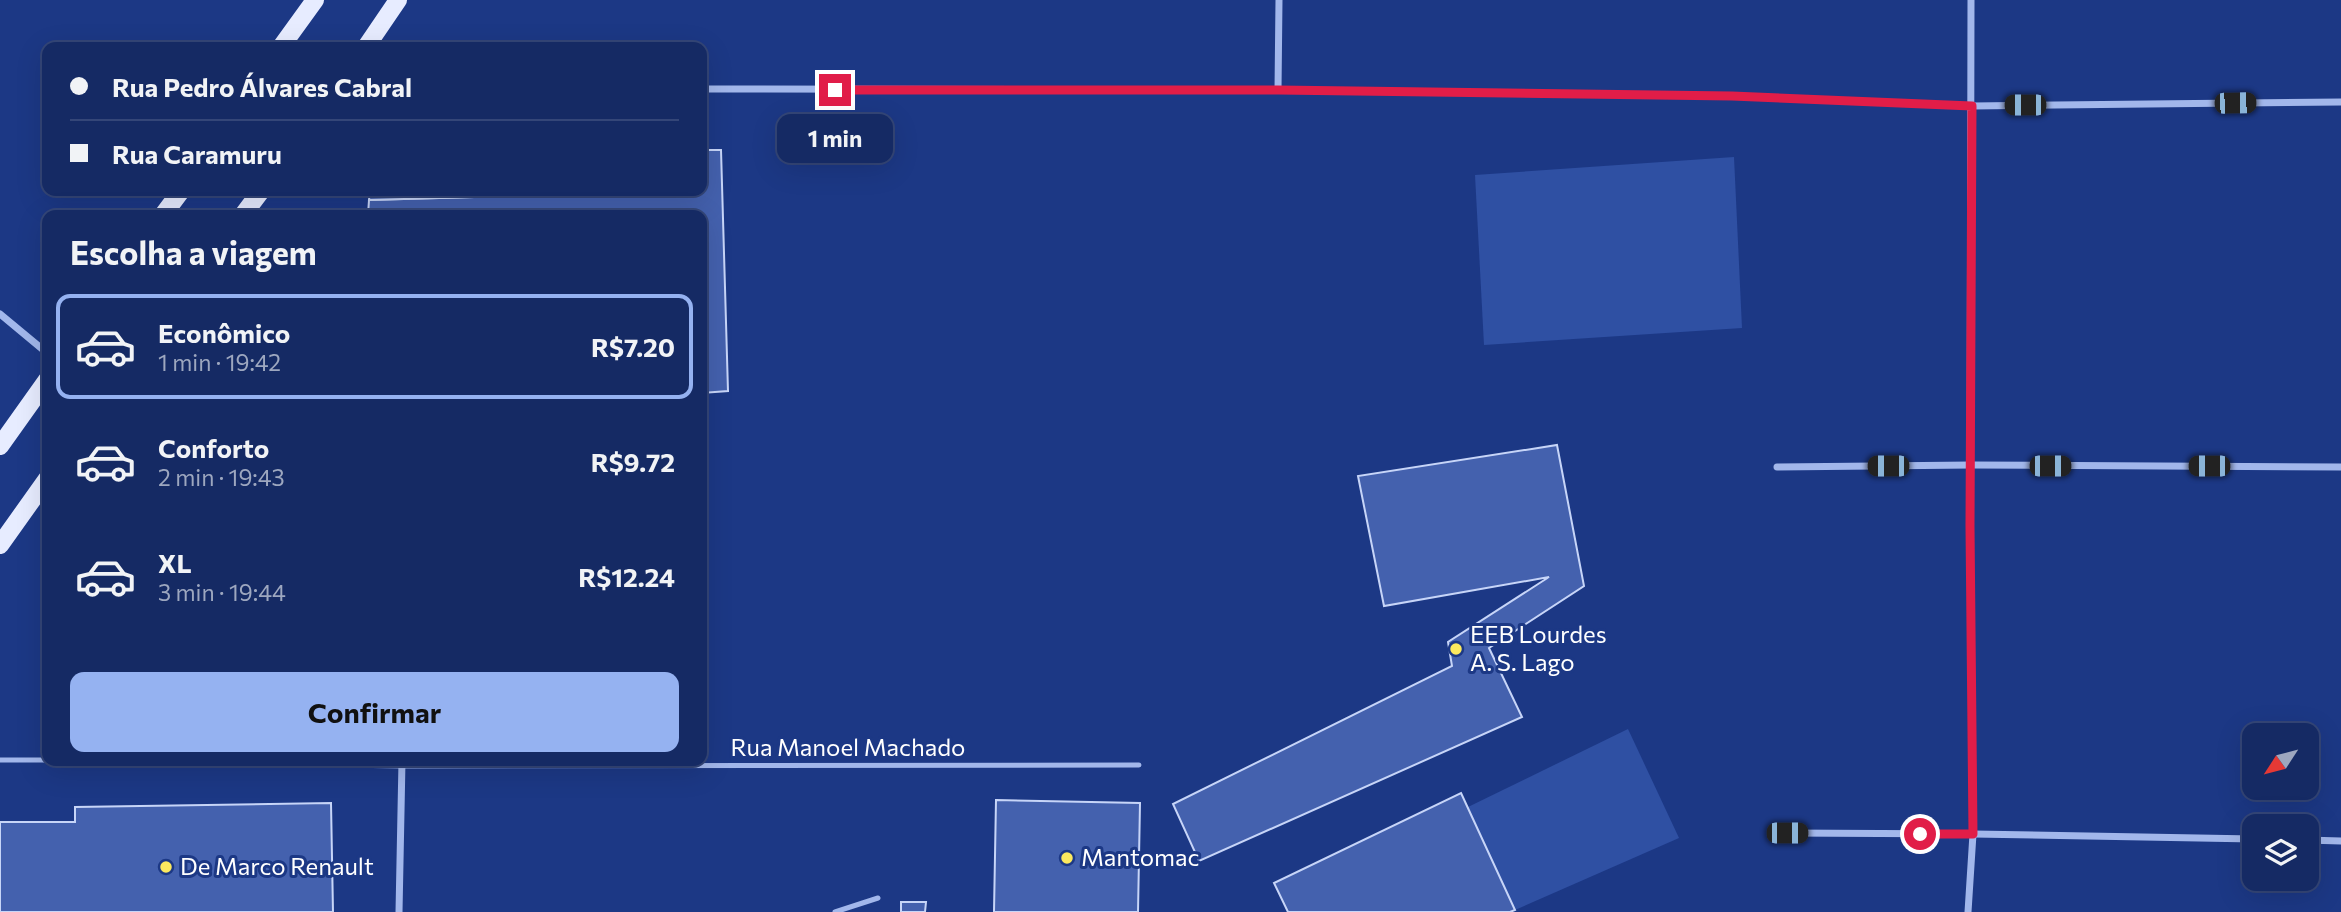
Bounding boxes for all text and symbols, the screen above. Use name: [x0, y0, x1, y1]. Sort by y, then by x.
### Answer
text: Rua Pedro Álvares Cabral: [112, 71, 412, 102]
route end: [819, 74, 851, 106]
car: [2214, 92, 2257, 114]
car: [2005, 95, 2047, 116]
callout: 1 min: [777, 114, 893, 164]
text: 1 min: [808, 124, 862, 152]
text: Rua Caramuru: [112, 138, 282, 169]
text: Escolha a viagem: [70, 232, 317, 272]
icon: car: [74, 315, 137, 378]
text: Econômico: [158, 317, 290, 348]
text: R$7.20: [591, 331, 675, 362]
text: 1 min · 19:42: [158, 348, 281, 376]
icon: car: [74, 430, 137, 493]
text: Conforto: [158, 432, 269, 463]
text: R$9.72: [591, 446, 675, 477]
car: [1868, 456, 1910, 477]
car: [2030, 456, 2072, 477]
car: [2189, 456, 2231, 477]
text: 2 min · 19:43: [158, 463, 285, 491]
icon: car: [74, 545, 137, 608]
text: XL: [158, 547, 192, 578]
text: R$12.24: [578, 561, 675, 592]
text: 3 min · 19:44: [158, 578, 286, 606]
place label: EEB Lourdes A. S. Lago: [1470, 619, 1607, 676]
marker: EEB Lourdes A. S. Lago: [1448, 641, 1464, 657]
button: Confirmar: [70, 672, 679, 752]
north arrow: [2242, 723, 2319, 800]
map controls: [2242, 723, 2319, 891]
street label: Rua Manoel Machado: [731, 732, 965, 761]
button: layers: [2242, 814, 2319, 891]
route start: [1904, 818, 1936, 850]
car: [1767, 823, 1809, 844]
place label: Mantomac: [1081, 842, 1199, 871]
marker: Mantomac: [1059, 850, 1075, 866]
place label: De Marco Renault: [180, 851, 374, 880]
marker: De Marco Renault: [158, 859, 174, 875]

